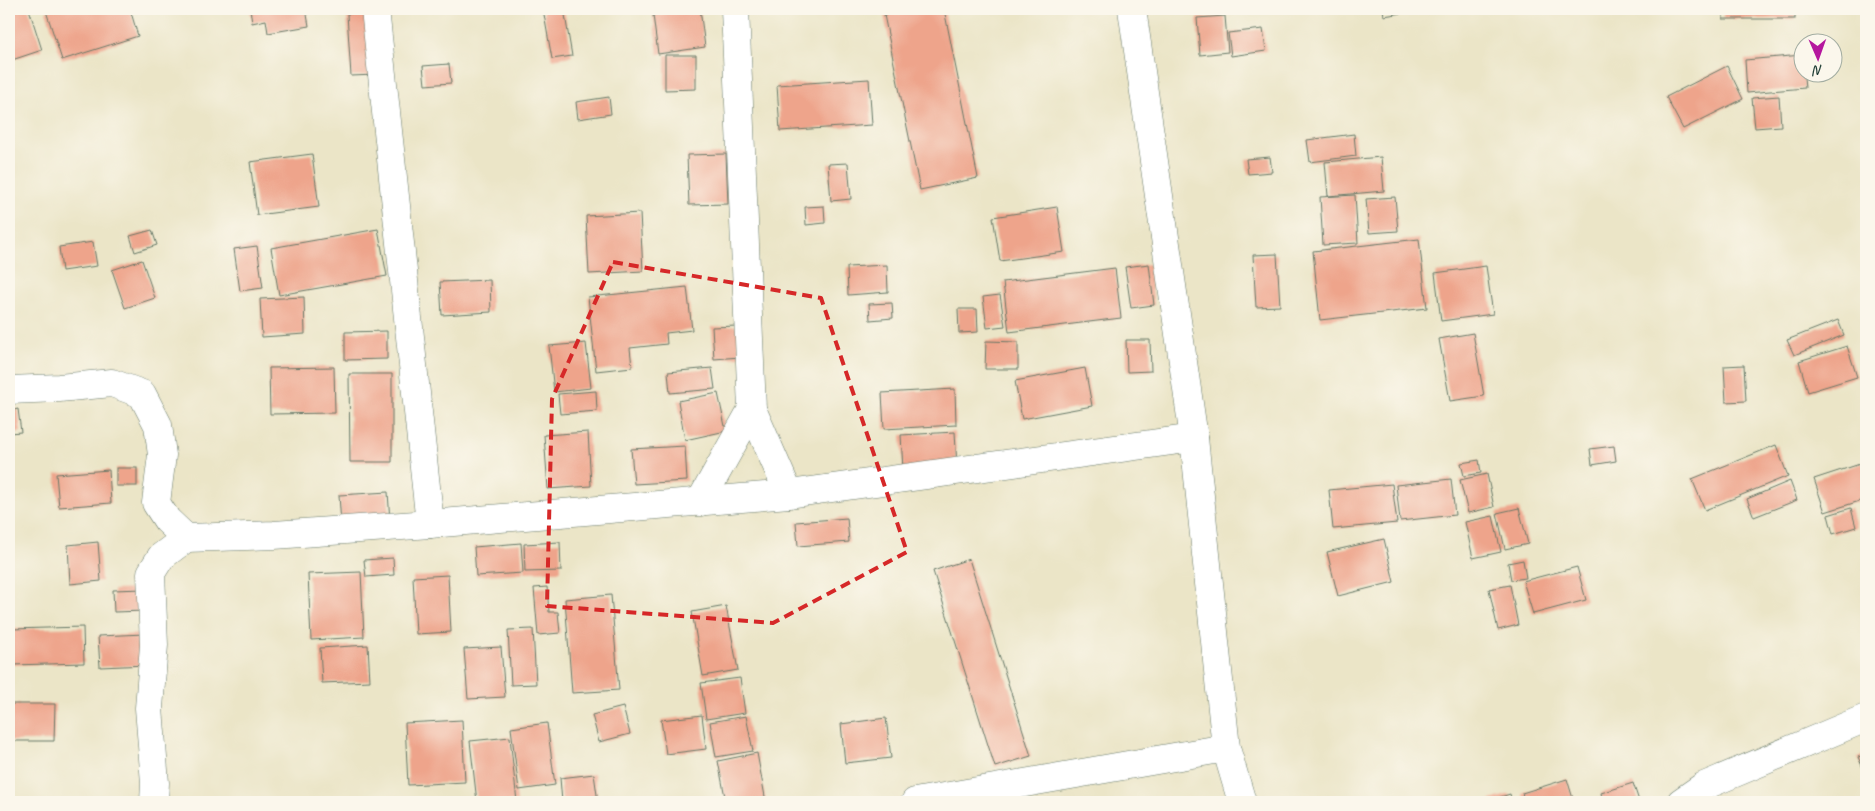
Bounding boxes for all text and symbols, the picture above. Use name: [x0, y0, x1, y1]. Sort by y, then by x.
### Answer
north arrow: [1792, 32, 1842, 82]
text: N: [1811, 62, 1823, 79]

